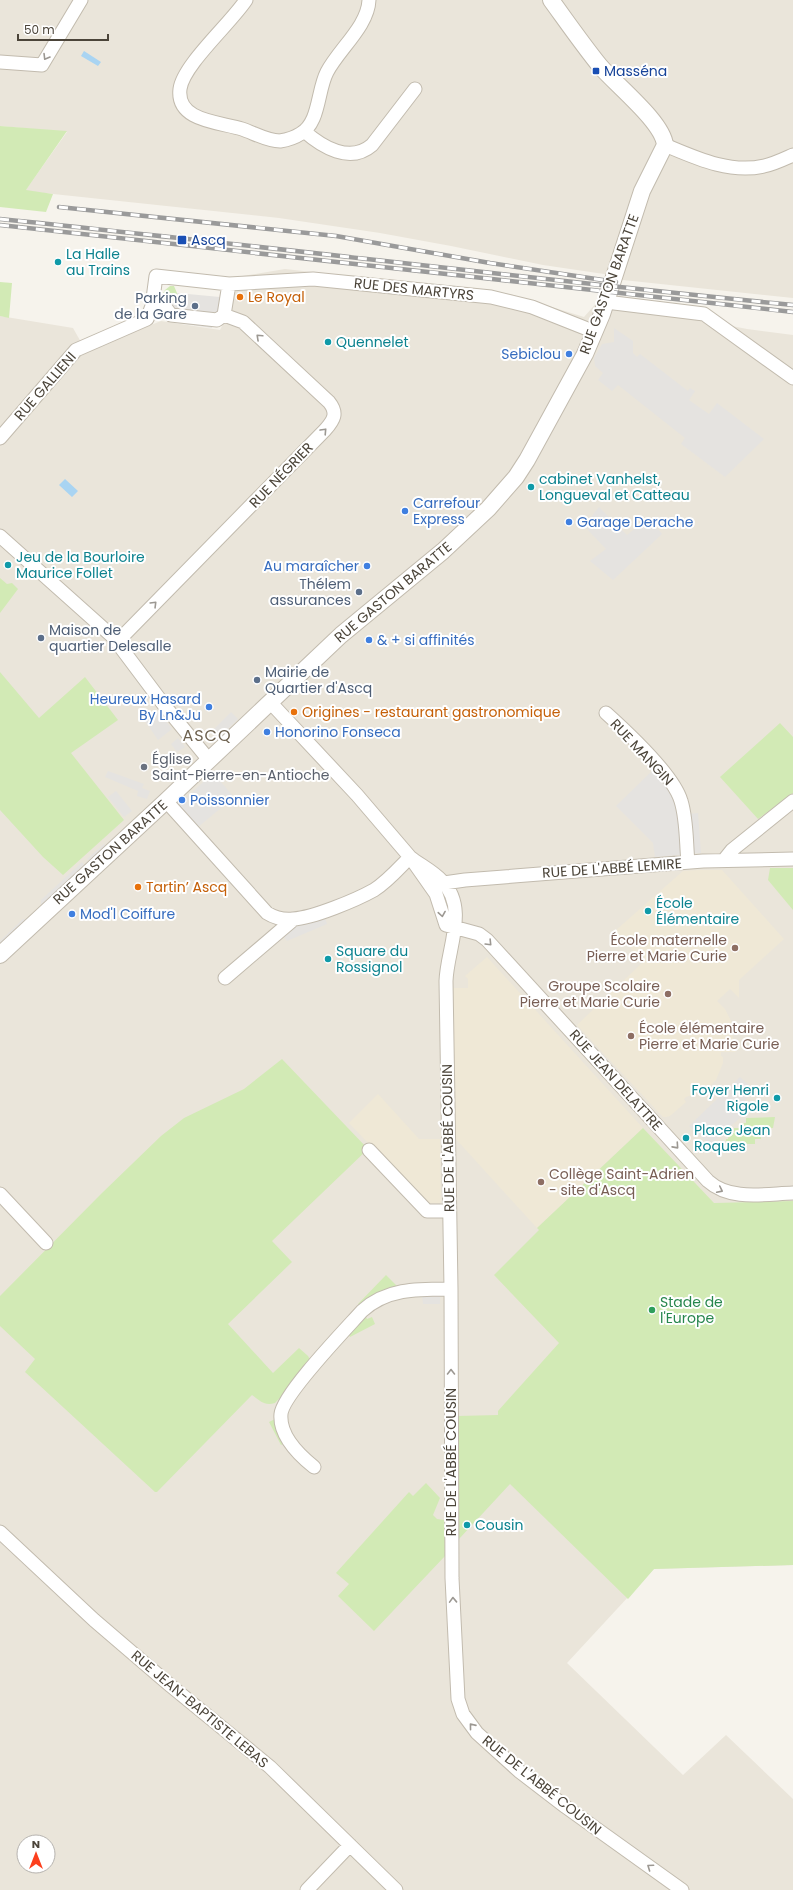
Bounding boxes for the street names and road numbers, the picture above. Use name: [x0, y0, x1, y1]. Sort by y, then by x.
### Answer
street label: RUE GASTON BARATTE: [574, 211, 644, 357]
street label: RUE DES MARTYRS: [353, 273, 475, 305]
street label: RUE GALLIENI: [9, 347, 81, 425]
street label: RUE NÉGRIER: [244, 438, 318, 512]
street label: RUE GASTON BARATTE: [330, 537, 456, 647]
street label: RUE MANGIN: [606, 714, 678, 790]
street label: RUE GASTON BARATTE: [48, 795, 172, 909]
street label: RUE DE L'ABBÉ LEMIRE: [542, 853, 682, 883]
street label: RUE JEAN DELATTRE: [565, 1025, 667, 1135]
street label: RUE DE L'ABBÉ COUSIN: [437, 1064, 459, 1212]
street label: RUE DE L'ABBÉ COUSIN: [441, 1388, 461, 1536]
street label: RUE JEAN-BAPTISTE LEBAS: [127, 1645, 273, 1773]
street label: RUE DE L'ABBÉ COUSIN: [478, 1731, 606, 1839]

